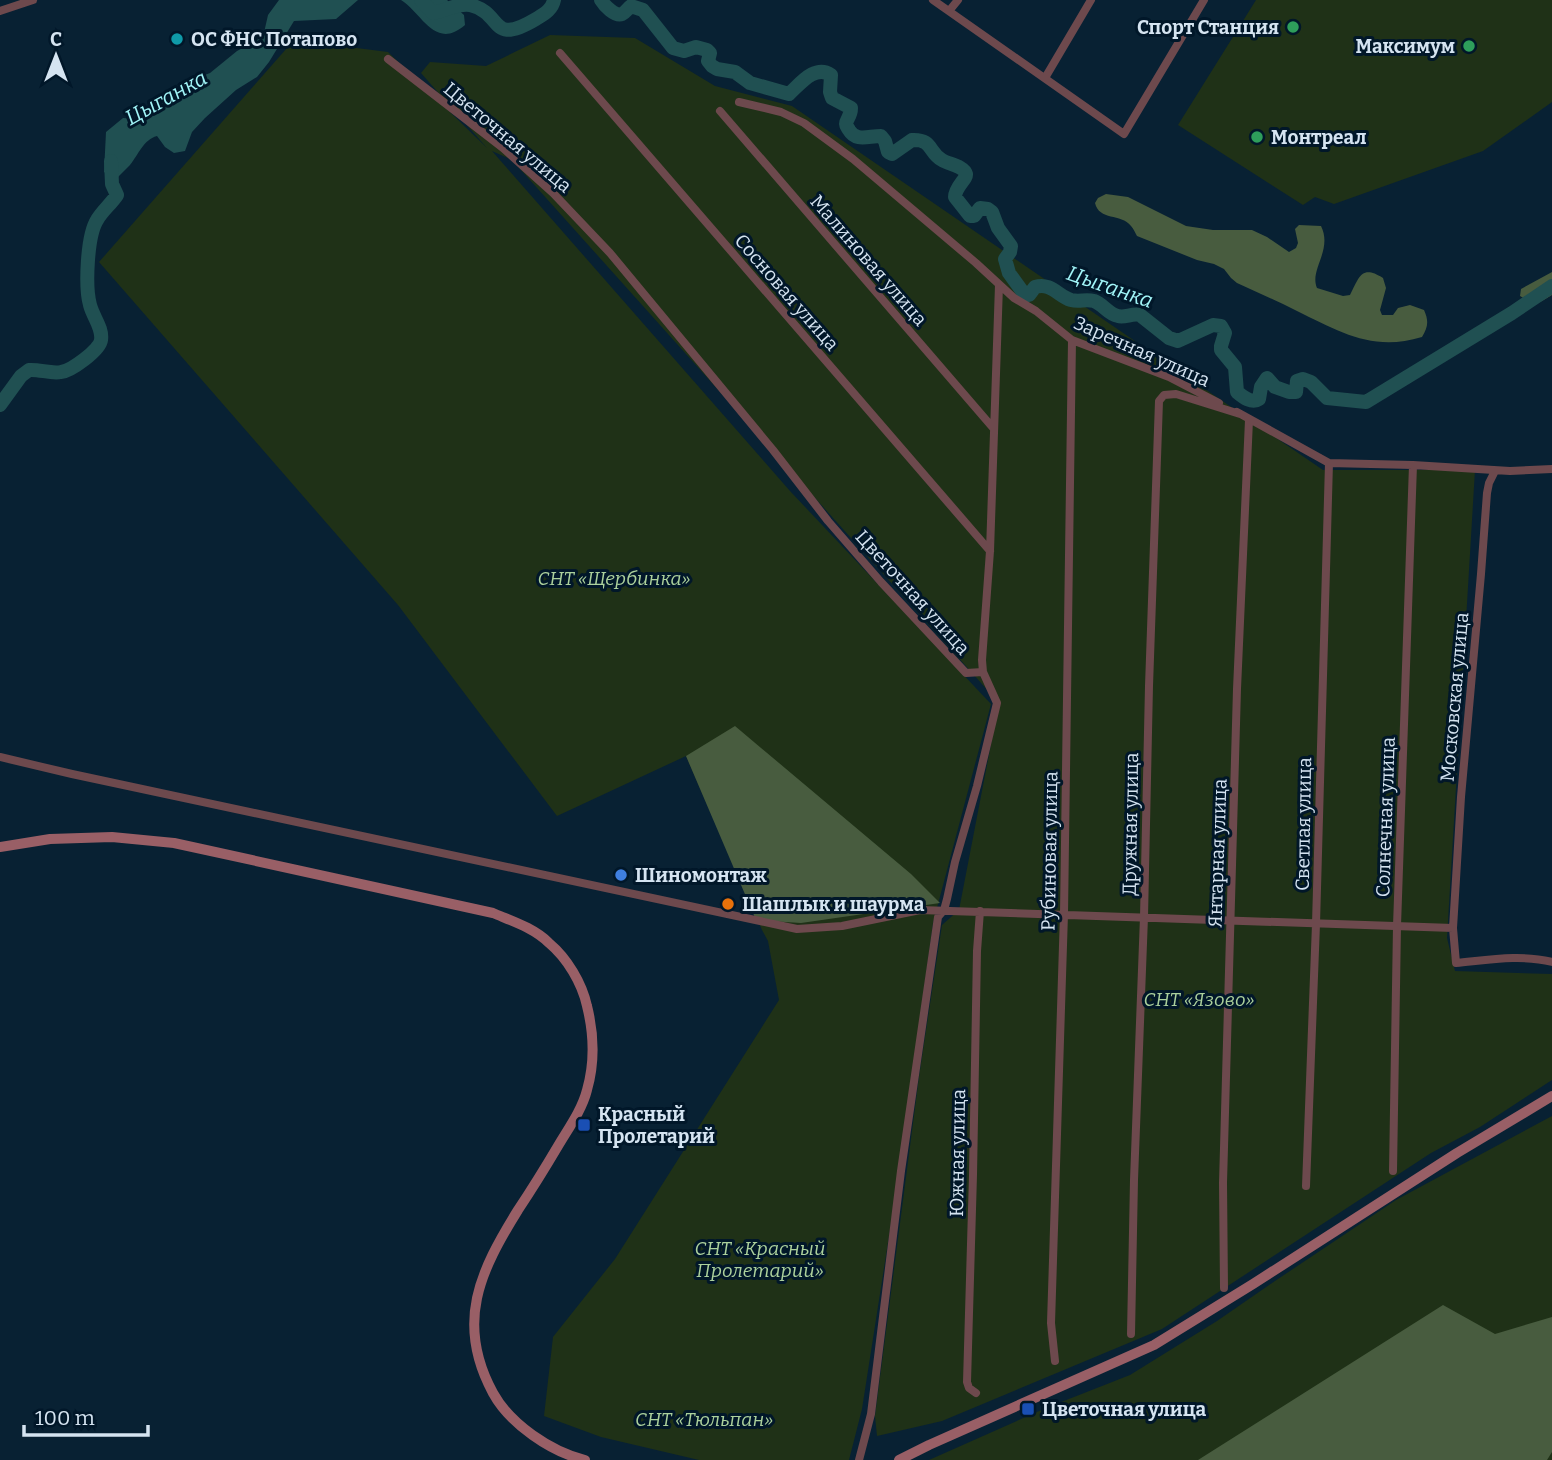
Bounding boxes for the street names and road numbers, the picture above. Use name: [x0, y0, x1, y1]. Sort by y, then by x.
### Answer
street label: Цветочная улица: [439, 77, 577, 198]
street label: Малиновая улица: [805, 190, 932, 331]
street label: Сосновая улица: [730, 229, 844, 356]
street label: Заречная улица: [1070, 311, 1214, 392]
street label: Цветочная улица: [851, 525, 975, 660]
street label: Московская улица: [1436, 611, 1473, 783]
street label: Солнечная улица: [1371, 736, 1400, 898]
street label: Дружная улица: [1118, 752, 1143, 896]
street label: Светлая улица: [1291, 756, 1316, 891]
street label: Рубиновая улица: [1037, 770, 1062, 931]
street label: Янтарная улица: [1203, 778, 1232, 928]
street label: Южная улица: [945, 1088, 970, 1217]

